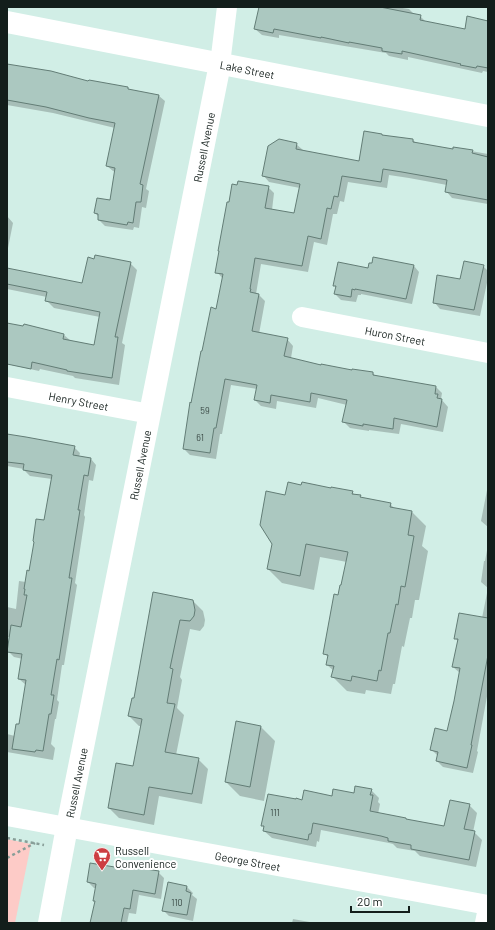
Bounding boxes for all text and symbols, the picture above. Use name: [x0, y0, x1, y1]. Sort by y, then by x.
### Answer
street label: Lake Street: [219, 57, 276, 81]
street label: Russell Avenue: [190, 111, 217, 183]
street label: Huron Street: [364, 323, 427, 347]
street label: Henry Street: [48, 389, 110, 413]
house number: 59: [200, 405, 210, 416]
street label: Russell Avenue: [126, 429, 153, 501]
house number: 61: [196, 432, 204, 443]
street label: Russell Avenue: [63, 746, 89, 819]
house number: 111: [270, 807, 280, 818]
place label: Russell Convenience: [115, 844, 177, 870]
supermarket icon: Russell Convenience: [92, 846, 112, 871]
street label: George Street: [214, 848, 282, 873]
scale bar: [351, 888, 409, 914]
text: 20 m: [357, 894, 383, 908]
house number: 110: [171, 897, 183, 908]

